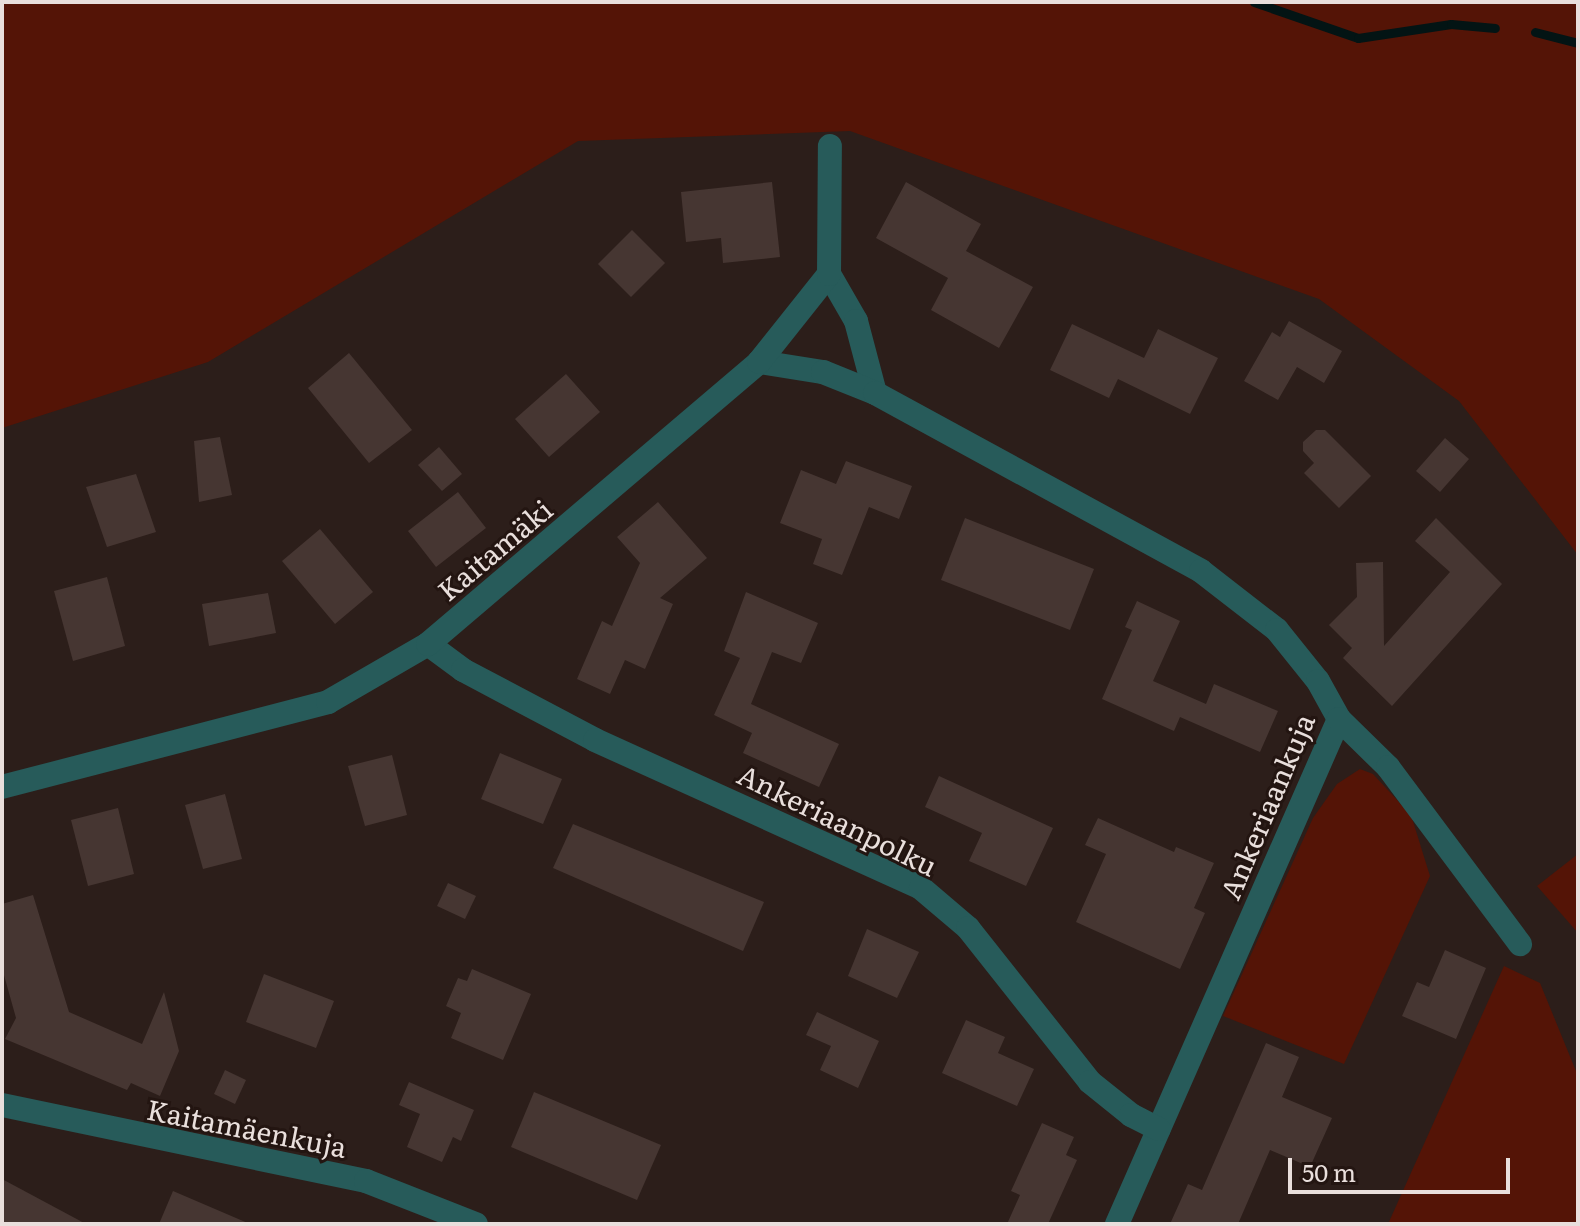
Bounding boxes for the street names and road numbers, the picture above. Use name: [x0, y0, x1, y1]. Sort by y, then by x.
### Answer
street label: Kaitamäki: [430, 492, 558, 606]
street label: Ankeriaankuja: [1212, 708, 1320, 904]
street label: Ankeriaanpolku: [733, 756, 943, 882]
street label: Kaitamäenkuja: [144, 1091, 350, 1163]

